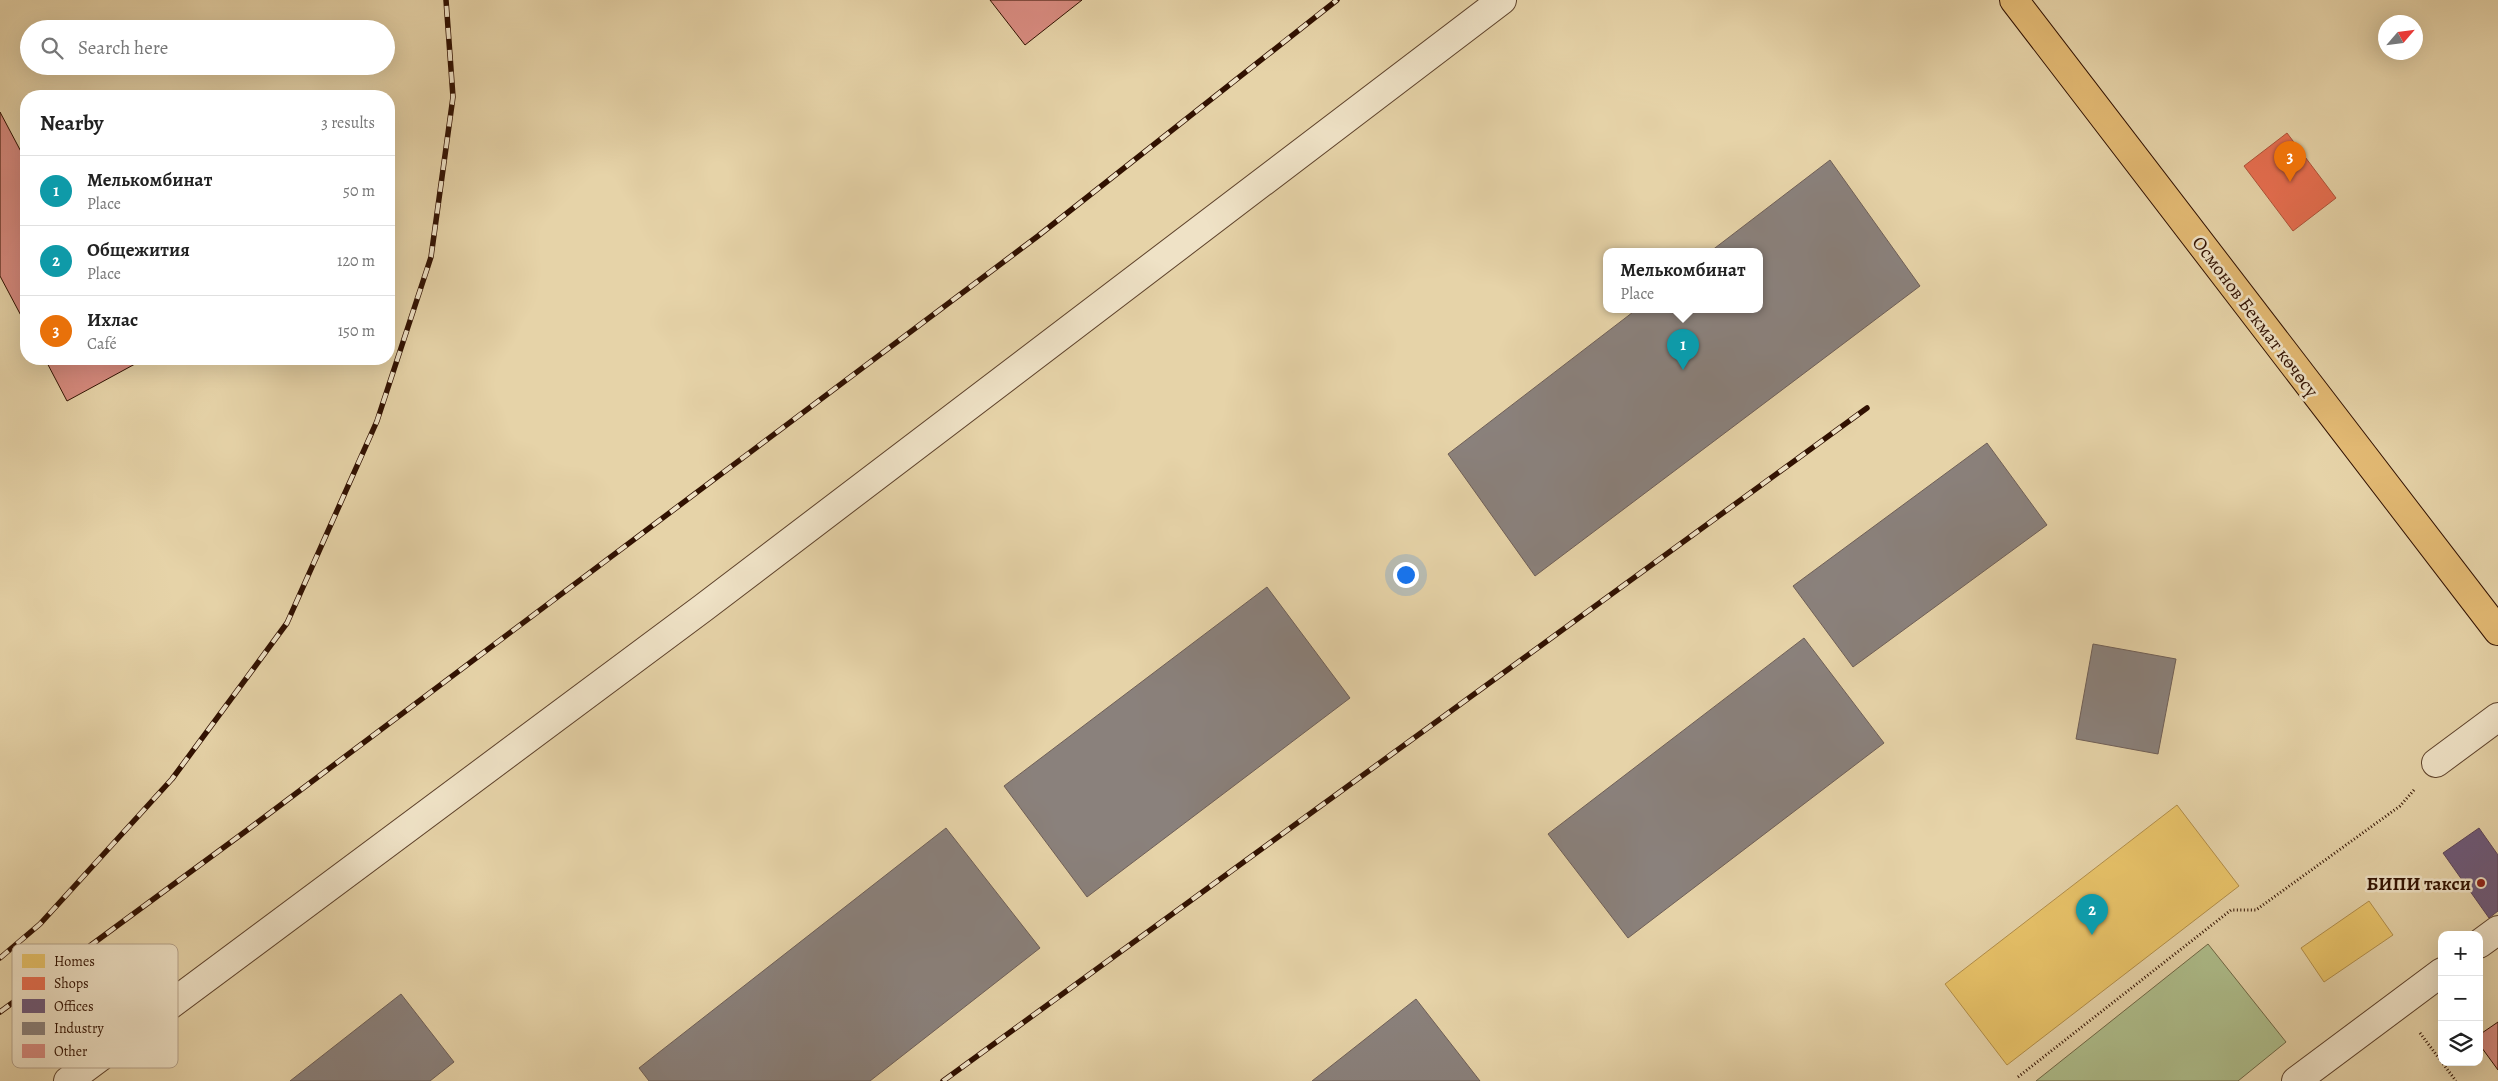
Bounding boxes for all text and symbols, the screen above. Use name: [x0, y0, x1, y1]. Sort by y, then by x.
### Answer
north arrow: [2378, 15, 2423, 60]
search box: [20, 20, 395, 75]
icon: search: [38, 34, 66, 62]
text: Search here: [78, 35, 168, 61]
text: Nearby: [40, 109, 103, 137]
text: 3 results: [321, 112, 375, 134]
pin: 3: [2274, 141, 2306, 182]
text: Мелькомбинат: [87, 167, 212, 193]
text: 1: [53, 180, 59, 202]
text: 50 m: [343, 180, 375, 202]
text: Place: [87, 193, 121, 215]
street label: Осмонов Бекмат көчөсү: [2186, 231, 2325, 403]
text: Общежития: [87, 237, 190, 263]
popup: [1603, 248, 1763, 313]
text: 2: [52, 250, 60, 272]
text: 120 m: [337, 250, 375, 272]
text: Мелькомбинат: [1620, 257, 1746, 283]
text: Place: [87, 263, 121, 285]
text: Place: [1620, 283, 1654, 305]
text: Ихлас: [87, 307, 138, 333]
text: 3: [53, 320, 59, 342]
text: 150 m: [338, 320, 375, 342]
pin: 1: [1667, 329, 1699, 370]
text: Café: [87, 333, 117, 355]
your location: [1393, 562, 1419, 588]
place label: БИПИ такси: [2366, 871, 2471, 897]
marker: БИПИ такси: [2475, 877, 2487, 889]
pin: 2: [2076, 894, 2108, 935]
map controls: [2438, 931, 2483, 1066]
button: +: [2438, 931, 2483, 976]
legend: [12, 944, 178, 1068]
text: Homes: [54, 952, 95, 971]
text: Shops: [54, 974, 89, 993]
button: −: [2438, 976, 2483, 1021]
text: Offices: [54, 997, 94, 1016]
text: Industry: [54, 1019, 104, 1038]
button: layers: [2438, 1021, 2483, 1066]
text: Other: [54, 1042, 88, 1061]

